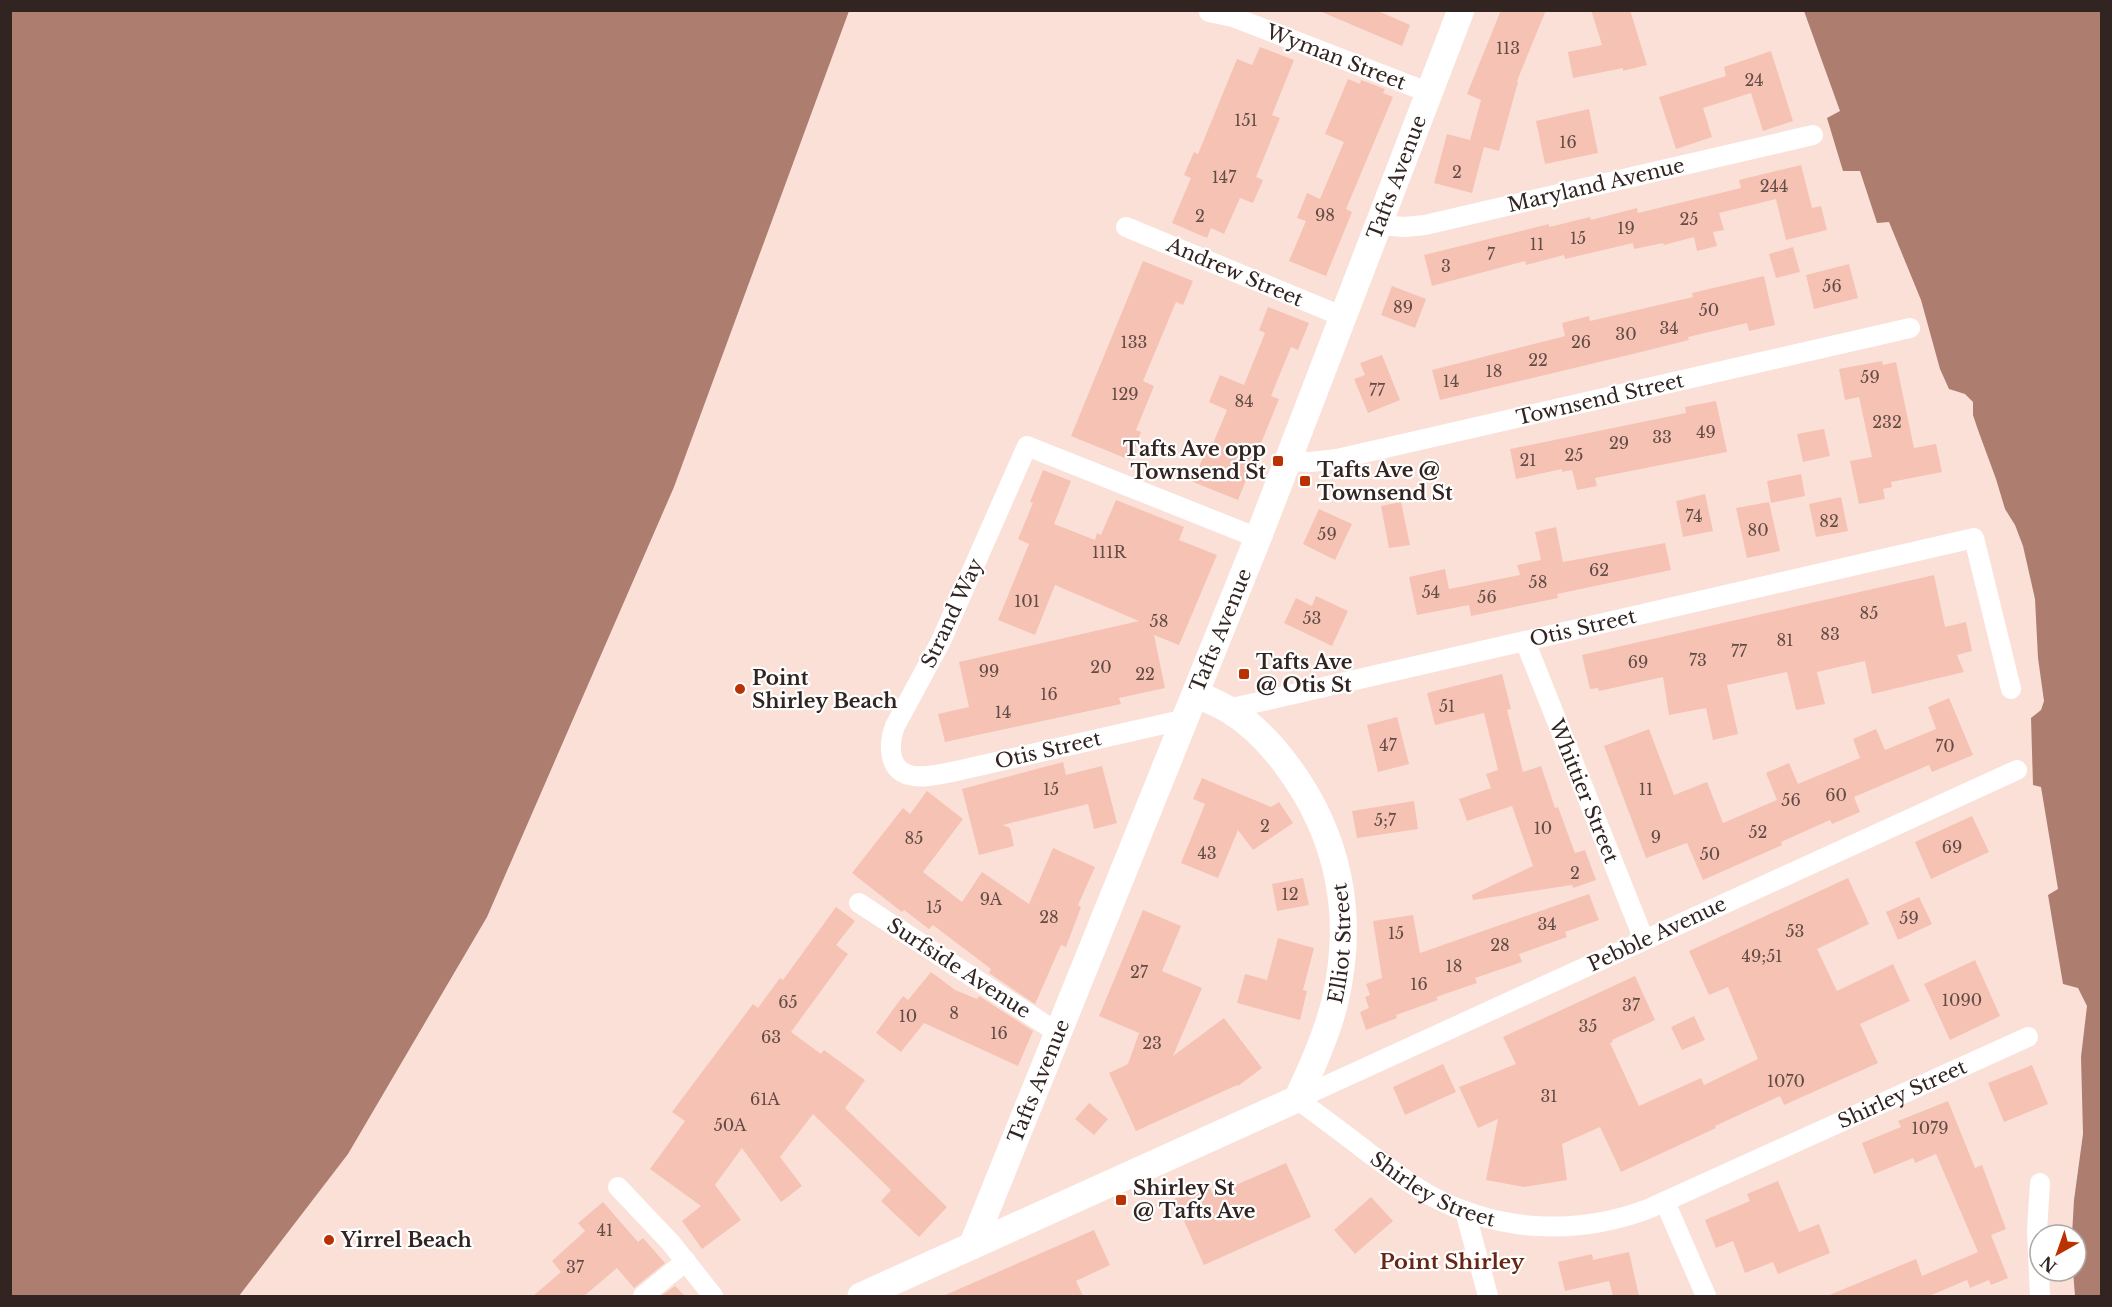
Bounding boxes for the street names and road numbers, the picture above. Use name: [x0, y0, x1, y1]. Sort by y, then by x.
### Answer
street label: Wyman Street: [1262, 19, 1410, 95]
street label: Tafts Avenue: [1362, 112, 1431, 243]
street label: Maryland Avenue: [1505, 153, 1687, 217]
street label: Andrew Street: [1162, 232, 1307, 312]
street label: Townsend Street: [1514, 368, 1686, 430]
street label: Strand Way: [916, 554, 988, 672]
street label: Tafts Avenue: [1185, 565, 1256, 696]
street label: Otis Street: [1527, 604, 1639, 651]
street label: Whittier Street: [1544, 715, 1624, 867]
street label: Otis Street: [993, 726, 1104, 774]
street label: Elliot Street: [1323, 881, 1355, 1006]
street label: Pebble Avenue: [1584, 891, 1730, 977]
street label: Surfside Avenue: [883, 913, 1035, 1023]
street label: Tafts Avenue: [1003, 1016, 1074, 1146]
street label: Shirley Street: [1834, 1054, 1971, 1134]
street label: Shirley Street: [1366, 1146, 1498, 1232]

